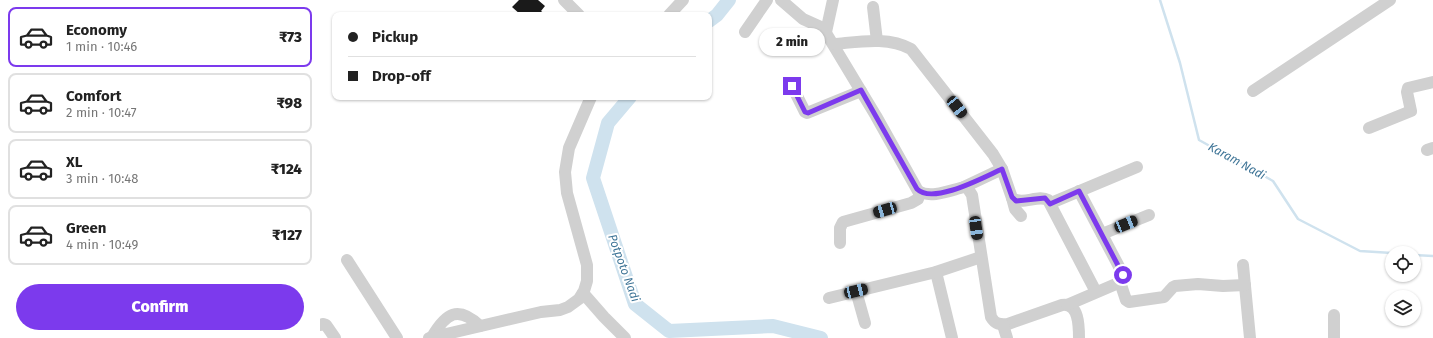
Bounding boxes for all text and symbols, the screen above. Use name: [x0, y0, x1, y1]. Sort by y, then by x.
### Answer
icon: car: [18, 19, 54, 55]
text: Economy: [66, 21, 127, 39]
text: ₹73: [279, 28, 302, 46]
text: Pickup: [372, 28, 418, 46]
callout: 2 min: [759, 28, 825, 56]
text: 2 min: [776, 34, 808, 49]
text: 1 min · 10:46: [66, 39, 137, 54]
text: Drop-off: [372, 67, 431, 85]
route end: [783, 77, 801, 95]
icon: car: [18, 85, 54, 121]
text: Comfort: [66, 87, 122, 105]
text: ₹98: [276, 94, 302, 112]
car: [945, 94, 969, 120]
text: 2 min · 10:47: [66, 105, 137, 120]
water label: Karam Nadi: [1206, 140, 1269, 183]
icon: car: [18, 151, 54, 187]
text: XL: [66, 153, 82, 171]
text: ₹124: [271, 160, 302, 178]
text: 3 min · 10:48: [66, 171, 138, 186]
car: [872, 201, 898, 219]
car: [1113, 214, 1139, 234]
car: [968, 215, 984, 241]
icon: car: [18, 217, 54, 253]
text: Green: [66, 219, 106, 237]
text: ₹127: [272, 226, 302, 244]
water label: Potpoto Nadi: [605, 232, 643, 304]
text: 4 min · 10:49: [66, 237, 138, 252]
map controls: [1385, 246, 1421, 326]
button: locate: [1385, 246, 1421, 282]
route start: [1114, 266, 1132, 284]
car: [843, 282, 869, 300]
button: Confirm: [16, 284, 304, 330]
button: layers: [1385, 290, 1421, 326]

